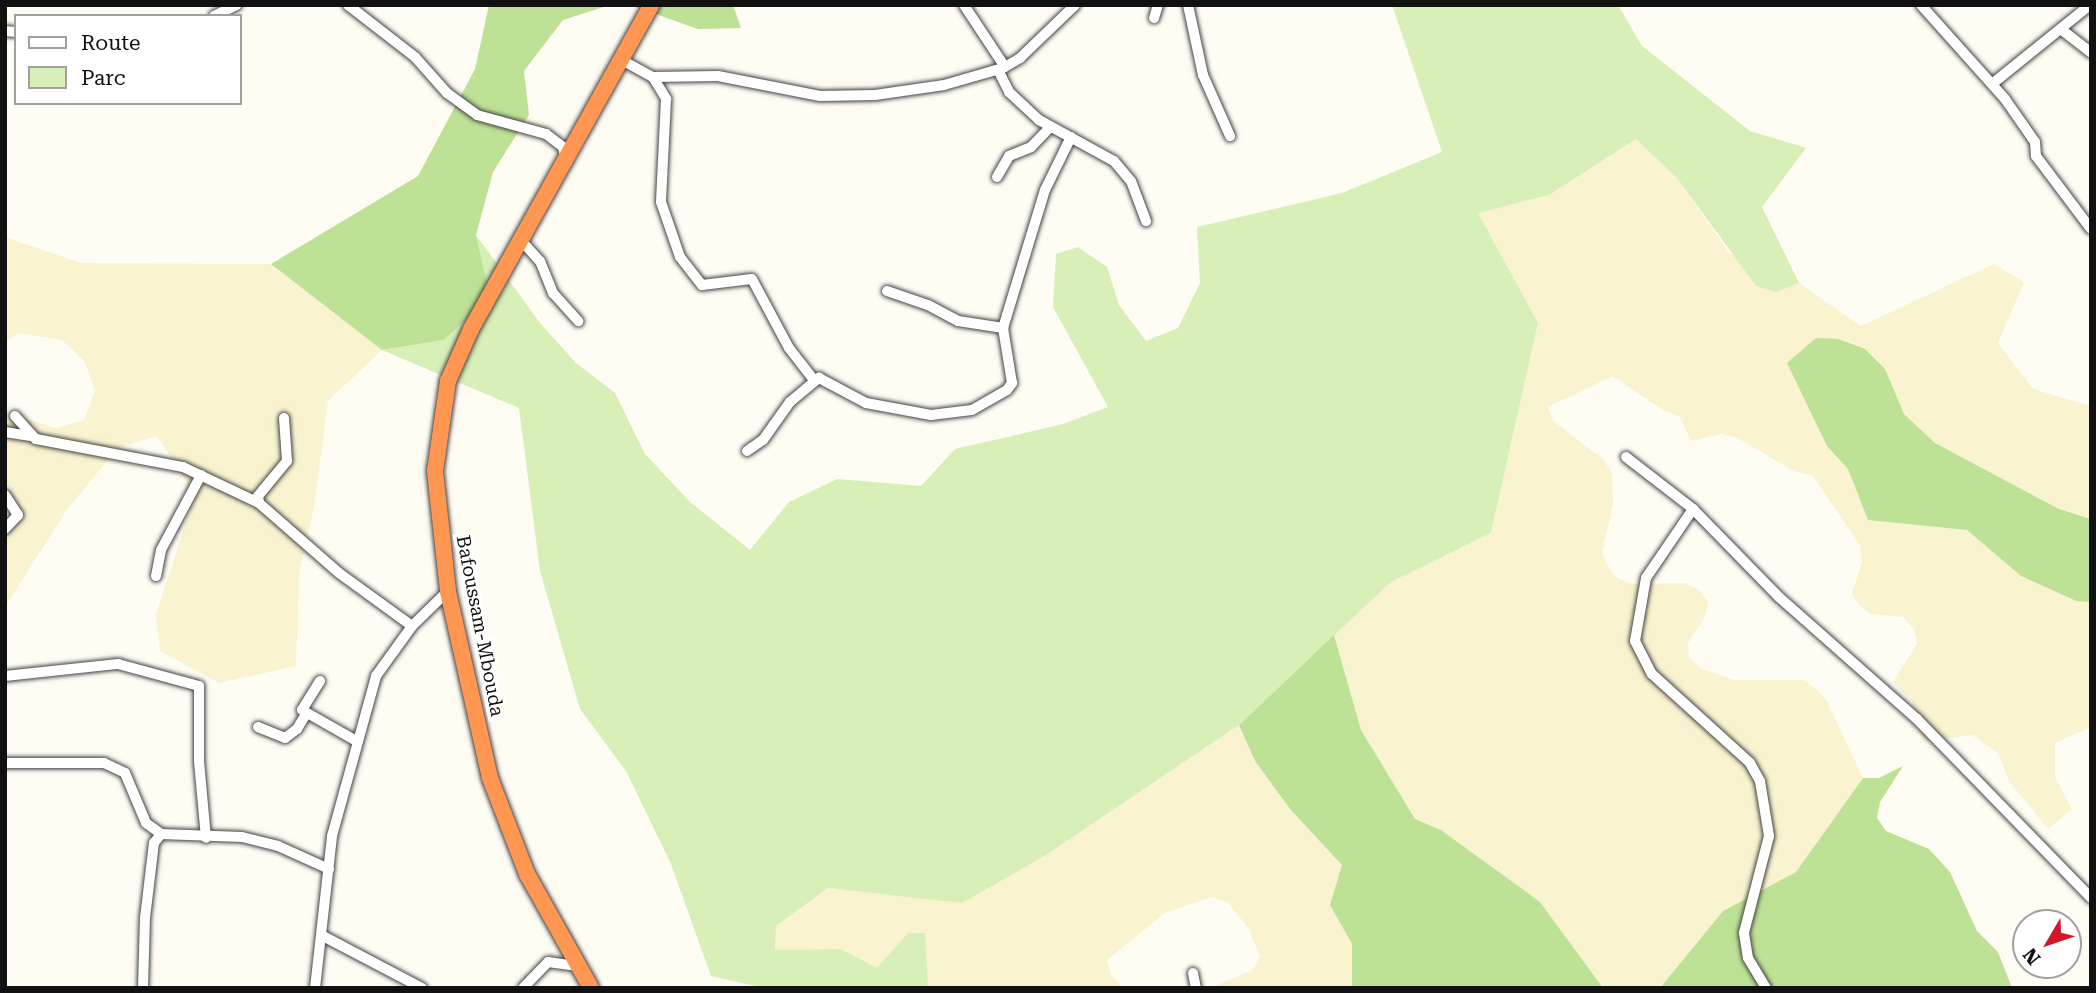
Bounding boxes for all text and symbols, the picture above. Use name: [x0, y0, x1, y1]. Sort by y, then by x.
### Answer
legend: [14, 14, 242, 105]
text: Route: [81, 31, 140, 55]
text: Parc: [81, 66, 125, 90]
street label: Bafoussam-Mbouda: [451, 534, 509, 718]
north arrow: [2012, 909, 2082, 979]
text: N: [2018, 943, 2045, 969]

